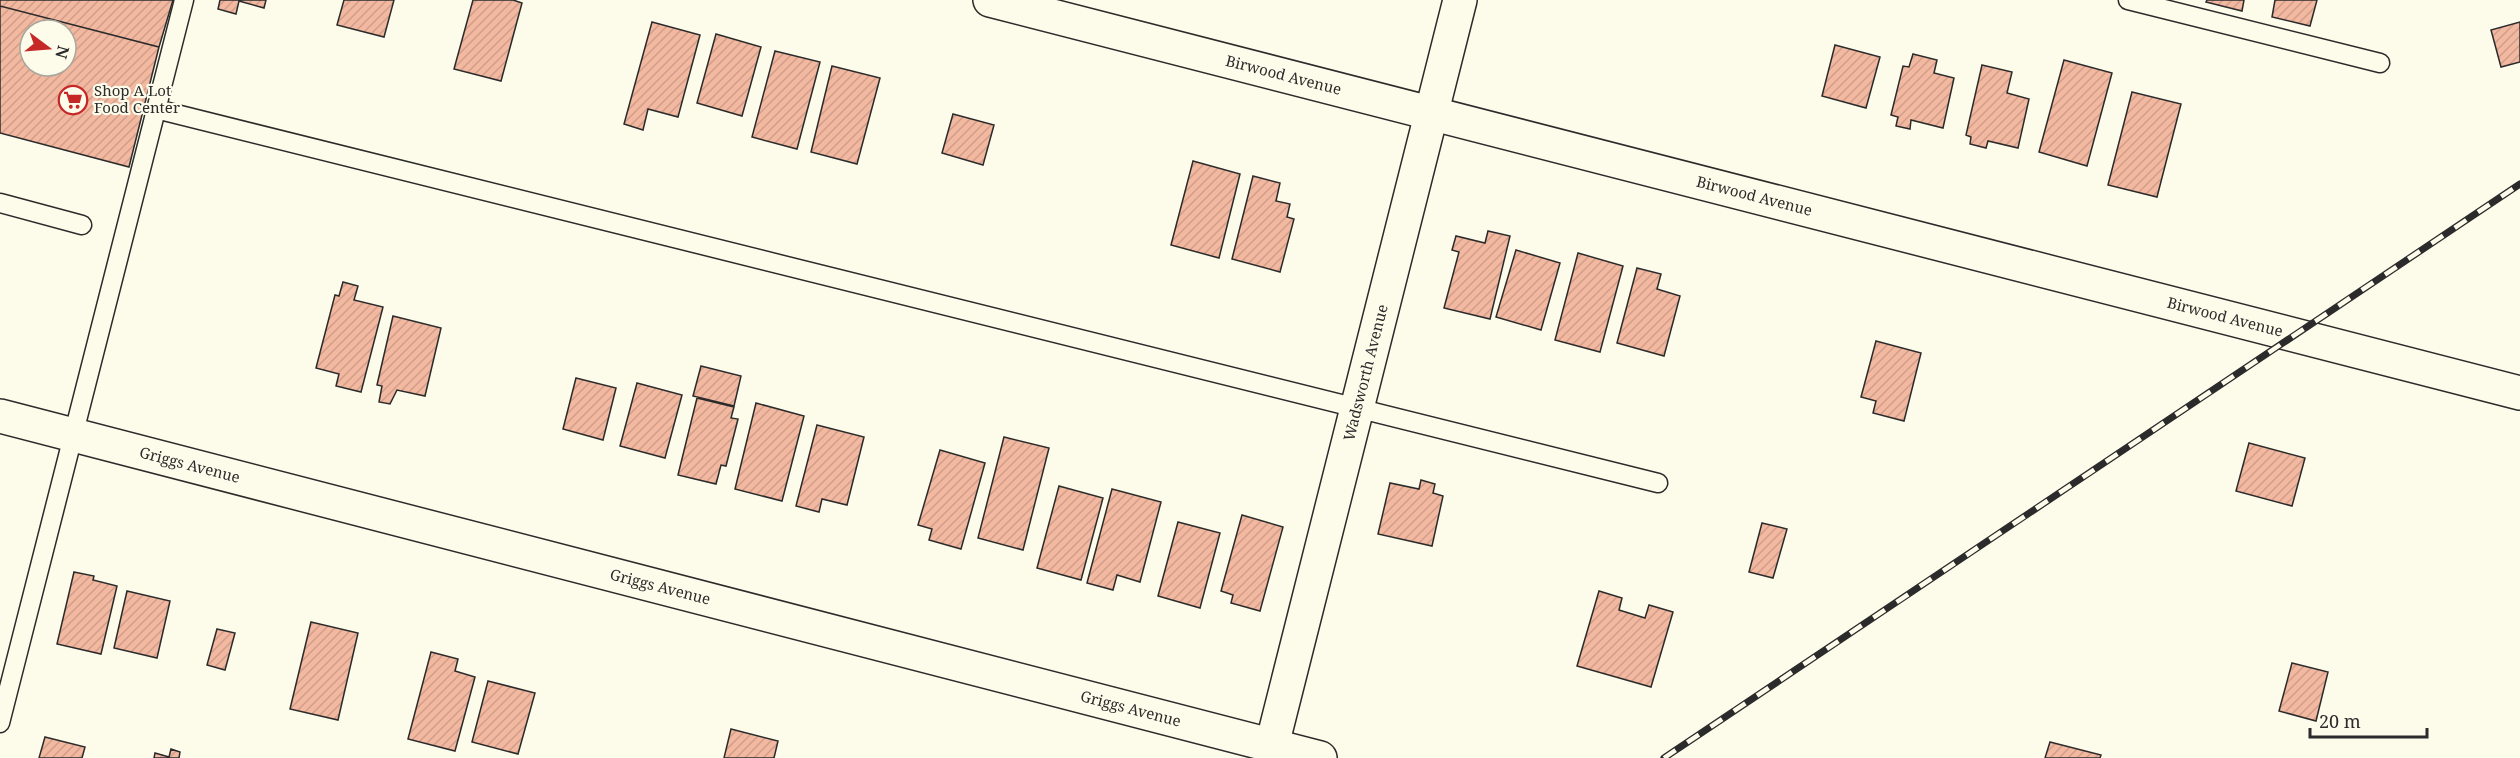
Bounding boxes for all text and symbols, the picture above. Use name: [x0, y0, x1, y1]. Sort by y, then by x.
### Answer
north arrow: [18, 18, 78, 78]
text: N: [50, 43, 75, 62]
street label: Birwood Avenue: [1224, 50, 1344, 99]
place label: Shop A Lot Food Center: [94, 80, 180, 117]
supermarket icon: Shop A Lot Food Center: [57, 84, 89, 116]
street label: Birwood Avenue: [1694, 171, 1814, 220]
street label: Birwood Avenue: [2165, 292, 2285, 341]
street label: Wadsworth Avenue: [1338, 302, 1392, 443]
street label: Griggs Avenue: [138, 442, 242, 487]
street label: Griggs Avenue: [608, 563, 713, 609]
street label: Griggs Avenue: [1079, 685, 1183, 731]
scale bar: [2310, 701, 2427, 739]
text: 20 m: [2319, 709, 2361, 733]

